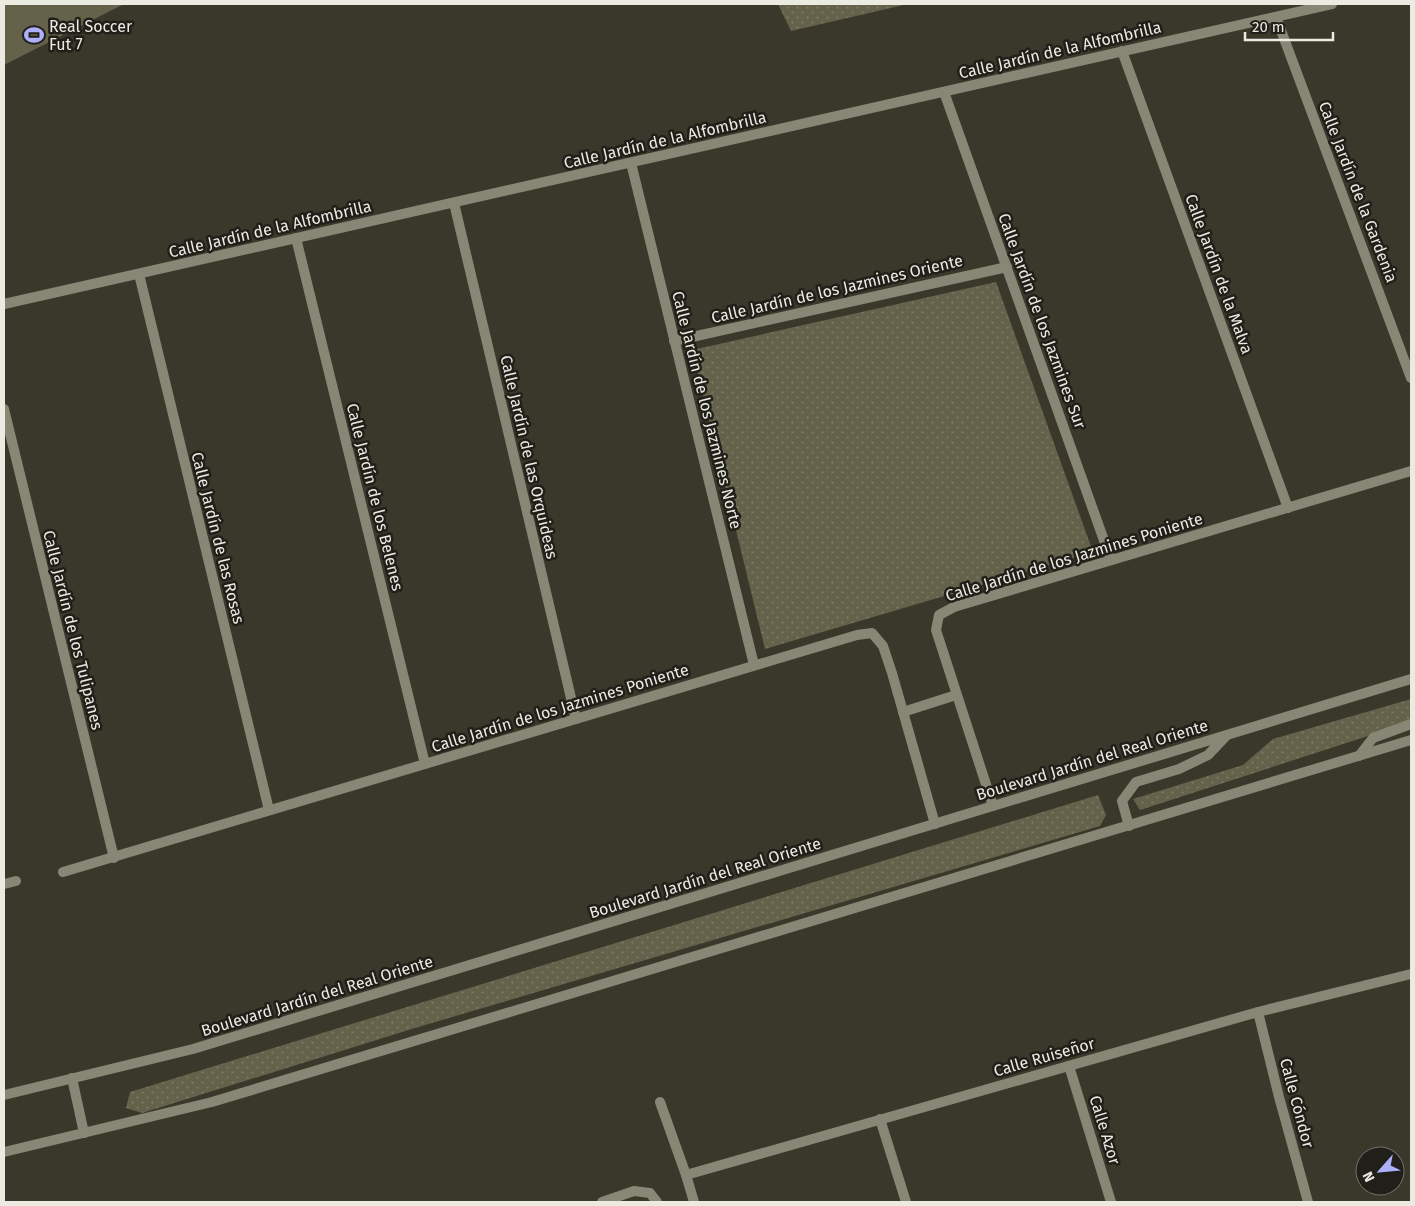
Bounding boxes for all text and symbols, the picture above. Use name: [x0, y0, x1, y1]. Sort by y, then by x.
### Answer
scale bar: [1245, 10, 1332, 42]
place label: Real Soccer Fut 7: [49, 17, 133, 54]
street label: Calle Jardín de la Alfombrilla: [957, 17, 1163, 83]
text: 20 m: [1252, 18, 1285, 36]
sports icon: Real Soccer Fut 7: [23, 24, 45, 46]
street label: Calle Jardín de la Gardenia: [1315, 99, 1401, 285]
street label: Calle Jardín de la Alfombrilla: [562, 107, 768, 173]
street label: Calle Jardín de la Malva: [1181, 191, 1257, 357]
street label: Calle Jardín de la Alfombrilla: [167, 196, 373, 262]
street label: Calle Jardín de los Jazmines Sur: [994, 211, 1090, 432]
street label: Calle Jardín de los Jazmines Oriente: [709, 251, 965, 327]
street label: Calle Jardín de los Jazmines Norte: [668, 289, 746, 531]
street label: Calle Jardín de las Orquideas: [496, 353, 562, 561]
street label: Calle Jardín de los Belenes: [343, 401, 407, 593]
street label: Calle Jardín de las Rosas: [187, 450, 249, 626]
street label: Calle Jardín de los Jazmines Poniente: [943, 509, 1205, 605]
street label: Calle Jardín de los Tulipanes: [39, 528, 107, 732]
street label: Calle Jardín de los Jazmines Poniente: [429, 660, 691, 756]
street label: Boulevard Jardín del Real Oriente: [974, 716, 1210, 804]
street label: Boulevard Jardín del Real Oriente: [587, 834, 823, 922]
street label: Boulevard Jardín del Real Oriente: [199, 952, 435, 1040]
street label: Calle Ruiseñor: [991, 1033, 1097, 1080]
street label: Calle Cóndor: [1276, 1056, 1318, 1151]
street label: Calle Azor: [1086, 1093, 1125, 1168]
north arrow: [1355, 1146, 1405, 1196]
text: N: [1359, 1169, 1379, 1185]

